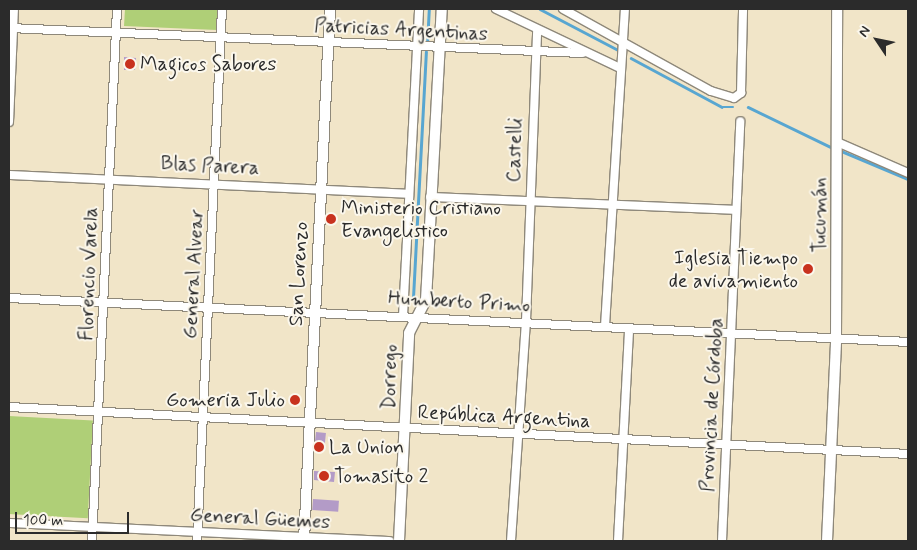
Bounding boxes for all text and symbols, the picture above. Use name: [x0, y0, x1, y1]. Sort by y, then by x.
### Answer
street label: Patricias Argentinas: [311, 13, 491, 47]
north arrow: [852, 15, 902, 65]
text: N: [854, 23, 875, 41]
place label: Magicos Sabores: [140, 52, 279, 76]
marker: Magicos Sabores: [124, 58, 136, 70]
street label: Castelli: [502, 117, 528, 183]
street label: Blas Parera: [159, 151, 261, 181]
street label: Tucumán: [808, 177, 832, 253]
place label: Ministerio Cristiano Evangelistico: [341, 196, 501, 243]
street label: Florencio Varela: [75, 206, 103, 342]
street label: General Alvear: [179, 207, 209, 341]
marker: Ministerio Cristiano Evangelistico: [325, 213, 337, 225]
street label: San Lorenzo: [284, 219, 314, 329]
place label: Iglesia Tiempo de avivamiento: [668, 246, 798, 293]
marker: Iglesia Tiempo de avivamiento: [802, 263, 814, 275]
street label: Humberto Primo: [386, 286, 532, 318]
street label: Provincia de Córdoba: [695, 316, 729, 494]
street label: Dorrego: [377, 344, 403, 410]
place label: Gomeria Julio: [164, 388, 285, 412]
marker: Gomeria Julio: [289, 394, 301, 406]
street label: República Argentina: [417, 400, 591, 434]
place label: La Union: [329, 435, 404, 459]
marker: La Union: [313, 441, 325, 453]
place label: Tomasito 2: [334, 464, 428, 488]
marker: Tomasito 2: [318, 470, 330, 482]
scale bar: [18, 502, 131, 534]
street label: General Güemes: [189, 503, 331, 535]
text: 100 m: [23, 511, 63, 531]

